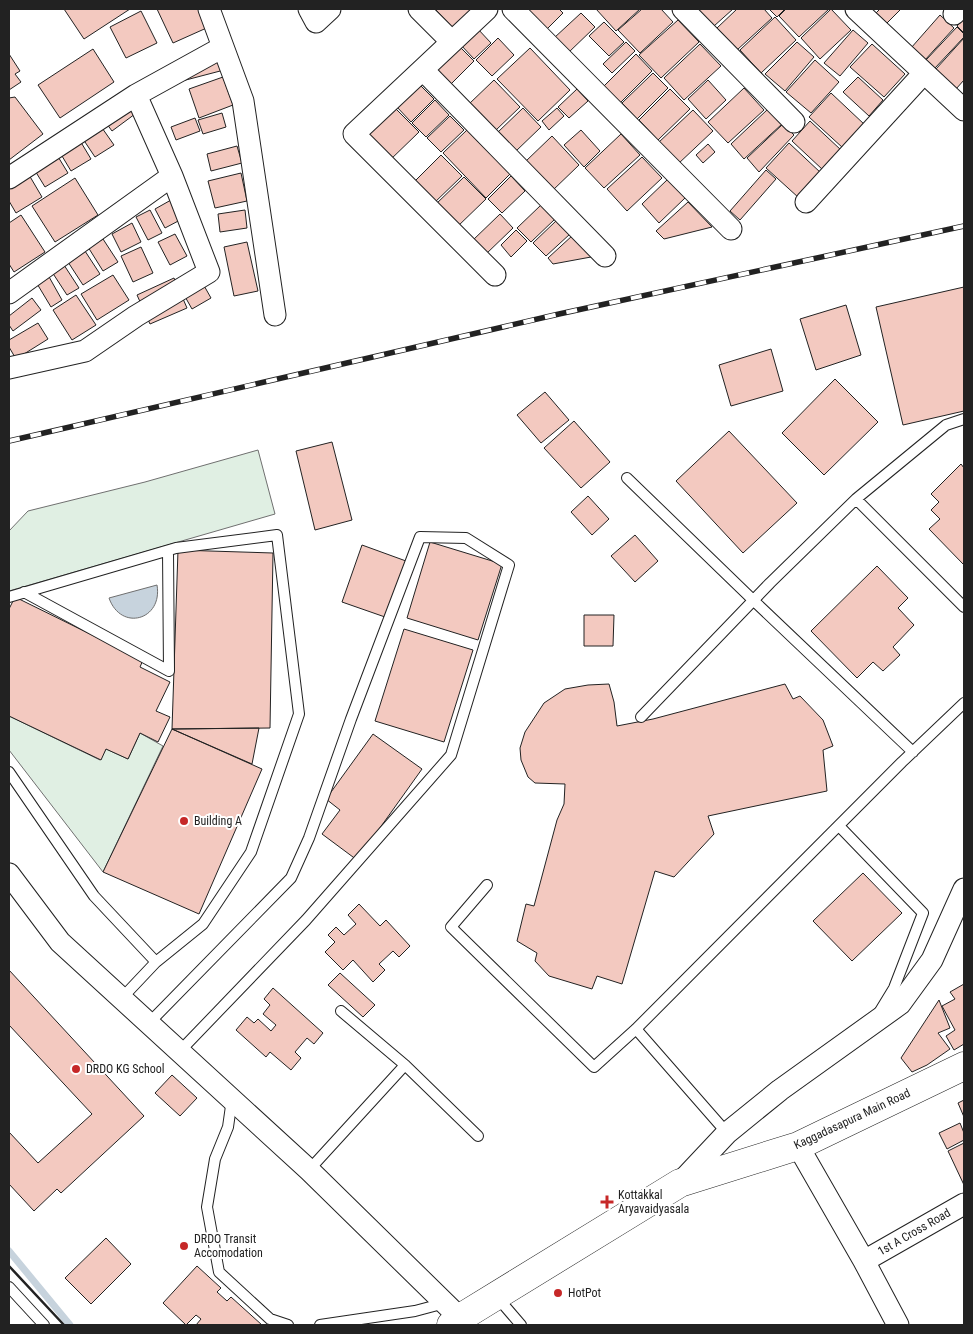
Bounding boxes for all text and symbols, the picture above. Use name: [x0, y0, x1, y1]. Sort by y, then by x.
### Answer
place label: Building A: [194, 814, 242, 828]
marker: Building A: [178, 815, 190, 827]
place label: DRDO KG School: [86, 1062, 165, 1076]
marker: DRDO KG School: [70, 1063, 82, 1075]
street label: Kaggadasapura Main Road: [792, 1086, 912, 1152]
place label: Kottakkal Aryavaidyasala: [618, 1188, 689, 1216]
marker: Kottakkal Aryavaidyasala: [600, 1195, 614, 1209]
street label: 1st A Cross Road: [875, 1206, 953, 1258]
place label: DRDO Transit Accomodation: [194, 1232, 263, 1260]
marker: DRDO Transit Accomodation: [178, 1240, 190, 1252]
place label: HotPot: [568, 1286, 602, 1300]
marker: HotPot: [552, 1287, 564, 1299]

